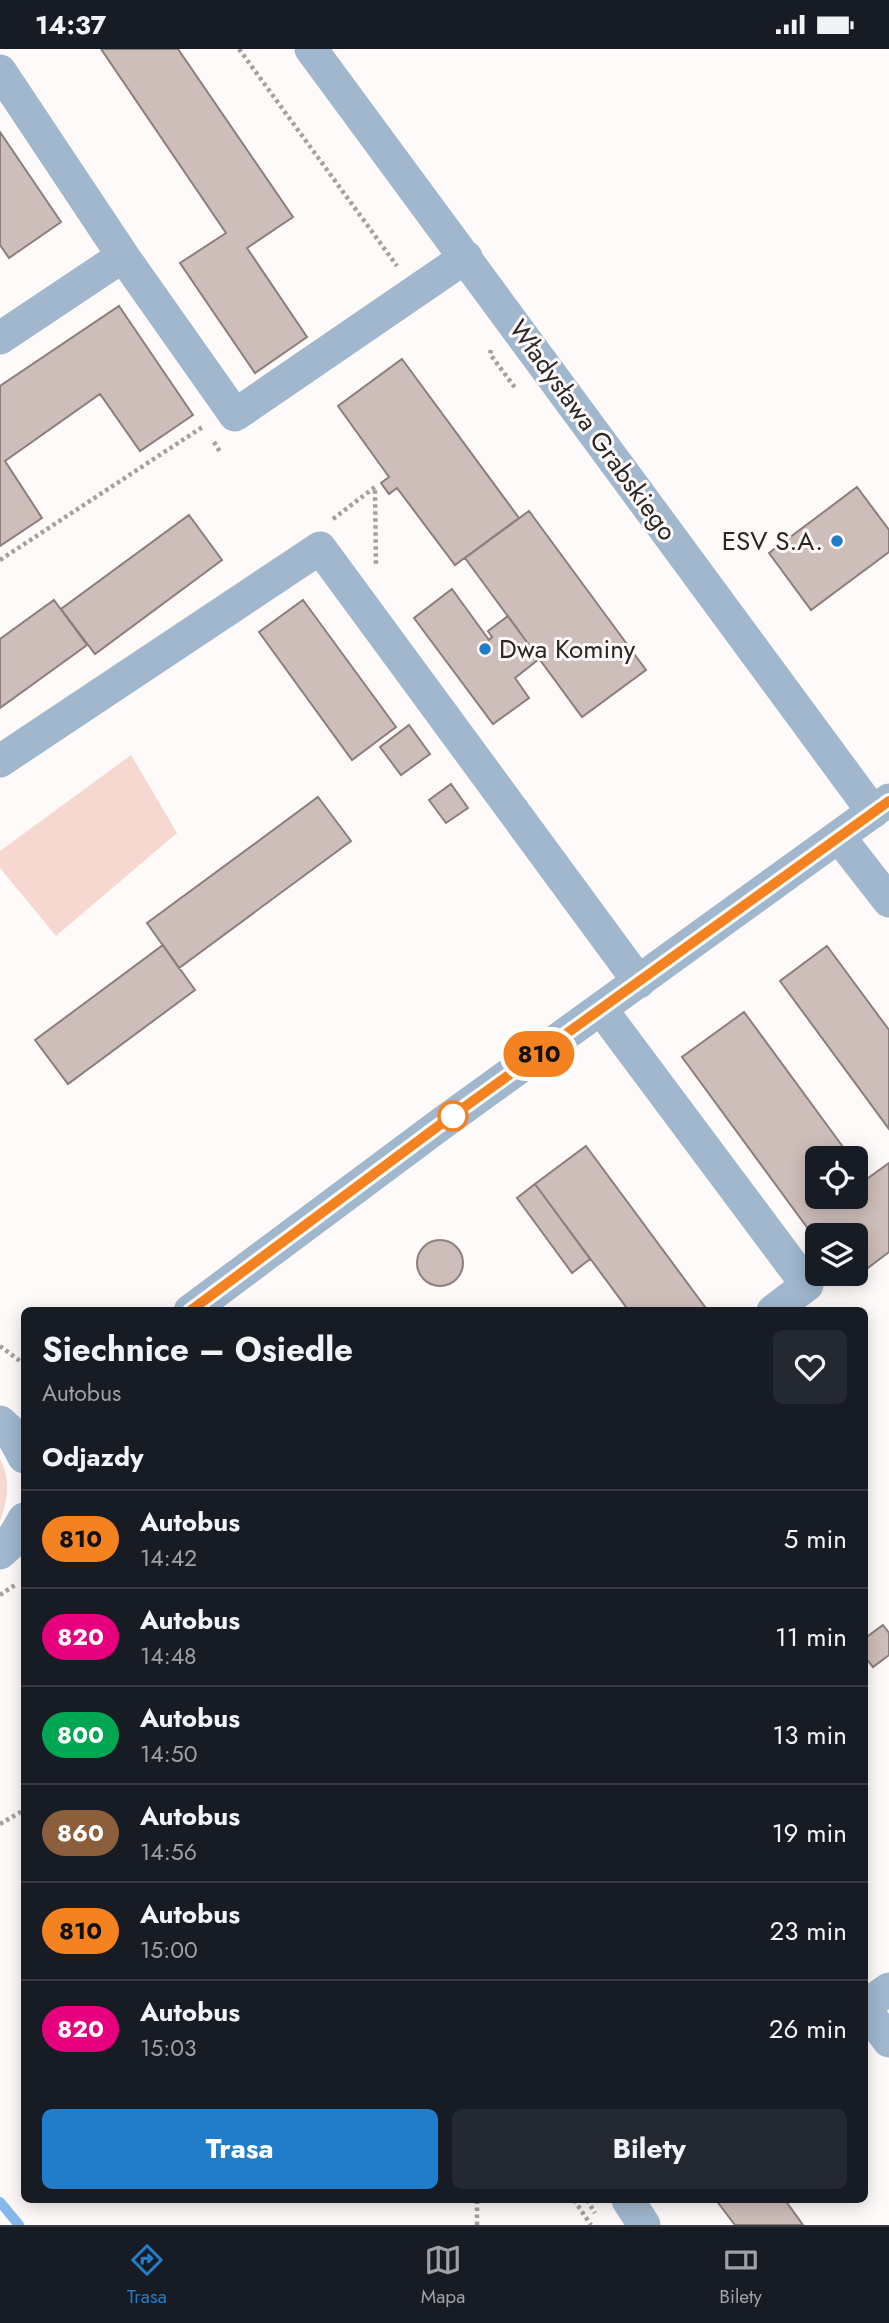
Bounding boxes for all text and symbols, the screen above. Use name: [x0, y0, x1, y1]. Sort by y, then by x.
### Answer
text: 14:37: [35, 6, 106, 44]
street label: Władysława Grabskiego: [500, 312, 686, 548]
place label: ESV S.A.: [722, 522, 823, 560]
marker: ESV S.A.: [829, 533, 845, 549]
place label: Dwa Kominy: [499, 630, 636, 668]
marker: Dwa Kominy: [477, 641, 493, 657]
line badge: 810: [499, 1031, 579, 1077]
text: 810: [517, 1036, 561, 1071]
unlabelled marker: [438, 1101, 468, 1131]
map controls: [805, 1146, 868, 1286]
button: locate: [805, 1146, 868, 1209]
button: layers: [805, 1223, 868, 1286]
text: Siechnice – Osiedle: [42, 1326, 353, 1373]
button: heart: [773, 1330, 847, 1404]
text: Autobus: [42, 1376, 121, 1410]
text: Odjazdy: [42, 1438, 144, 1476]
text: Autobus: [140, 1503, 240, 1541]
text: 5 min: [784, 1520, 847, 1558]
text: 810: [59, 1521, 102, 1556]
text: 14:42: [140, 1541, 197, 1575]
text: Autobus: [140, 1601, 240, 1639]
text: 11 min: [775, 1618, 847, 1656]
text: 820: [57, 1619, 104, 1654]
text: 14:48: [140, 1639, 197, 1673]
text: Autobus: [140, 1699, 240, 1737]
text: 13 min: [773, 1716, 847, 1754]
text: 800: [57, 1717, 104, 1752]
text: 14:50: [140, 1737, 197, 1771]
text: Autobus: [140, 1797, 240, 1835]
text: 19 min: [772, 1814, 847, 1852]
text: 860: [57, 1815, 104, 1850]
text: 14:56: [140, 1835, 197, 1869]
text: Autobus: [140, 1895, 240, 1933]
text: 23 min: [770, 1912, 847, 1950]
text: 810: [59, 1913, 102, 1948]
text: 15:00: [140, 1933, 198, 1967]
text: Autobus: [140, 1993, 240, 2031]
text: 26 min: [769, 2010, 847, 2048]
text: 820: [57, 2011, 104, 2046]
text: 15:03: [140, 2031, 197, 2065]
button: Trasa: [42, 2109, 438, 2189]
button: Bilety: [452, 2109, 847, 2189]
tab: Trasa: [127, 2241, 167, 2310]
tab: Mapa: [421, 2241, 465, 2310]
tab: Bilety: [719, 2241, 762, 2310]

